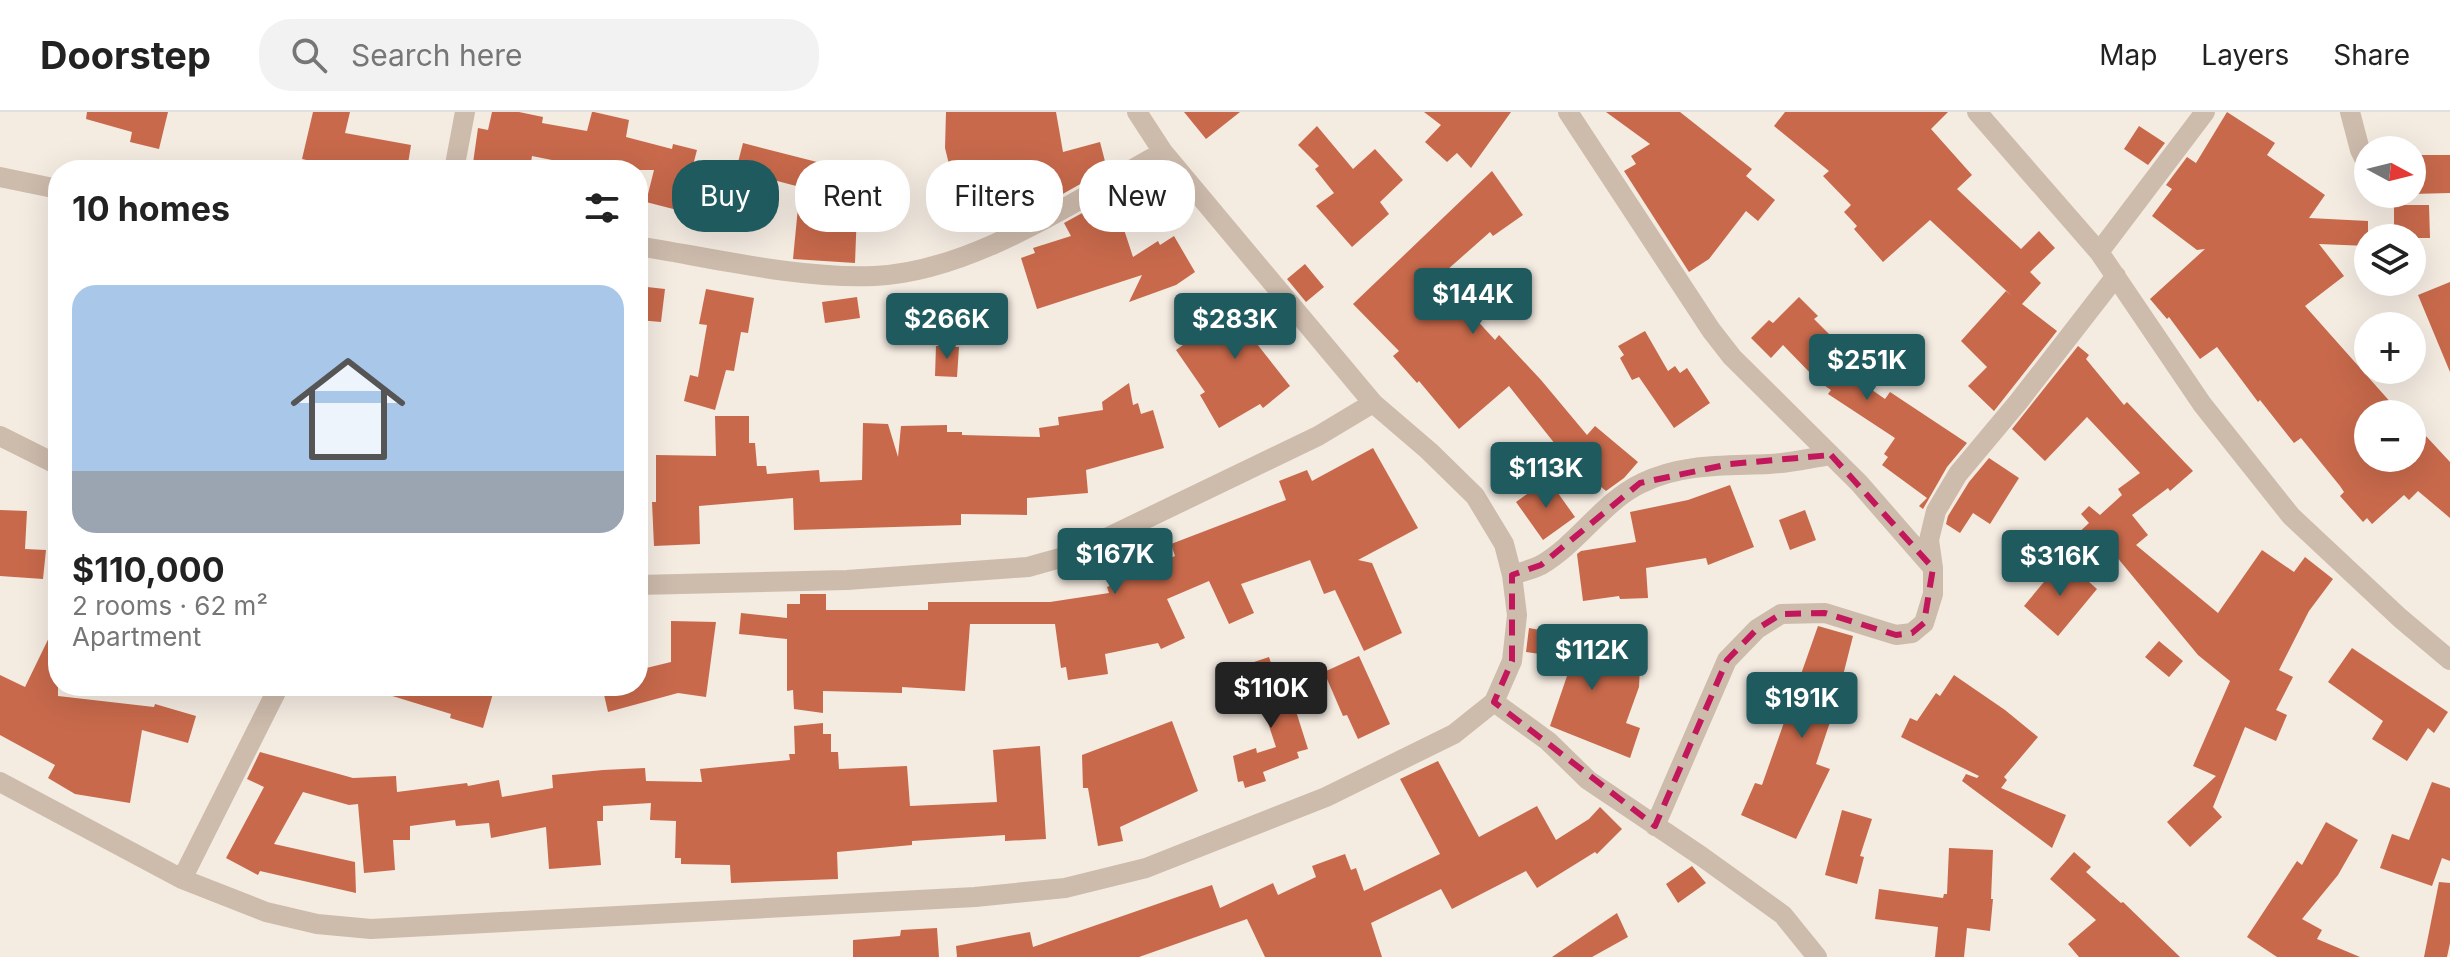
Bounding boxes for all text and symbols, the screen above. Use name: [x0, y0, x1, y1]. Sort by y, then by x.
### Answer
search box: [259, 19, 819, 91]
text: Doorstep: [40, 32, 211, 78]
icon: search: [287, 33, 331, 77]
text: Search here: [351, 37, 522, 73]
text: Map: [2099, 38, 2157, 72]
text: Layers: [2201, 38, 2289, 72]
text: Share: [2333, 38, 2410, 72]
north arrow: [2354, 136, 2426, 208]
map controls: [2354, 136, 2426, 472]
chip: Buy: [672, 160, 779, 232]
chip: Rent: [795, 160, 910, 232]
chip: Filters: [926, 160, 1063, 232]
chip: New: [1079, 160, 1195, 232]
icon: filters: [580, 186, 624, 230]
text: 10 homes: [72, 188, 230, 229]
button: layers: [2354, 224, 2426, 296]
pin: $144K: [1417, 268, 1529, 336]
text: $144K: [1432, 278, 1514, 309]
pin: $266K: [891, 293, 1003, 361]
pin: $283K: [1179, 293, 1291, 361]
text: $266K: [904, 303, 990, 334]
text: $283K: [1192, 303, 1278, 334]
button: +: [2354, 312, 2426, 384]
pin: $251K: [1811, 334, 1923, 402]
icon: home: [276, 337, 420, 481]
text: $251K: [1827, 344, 1907, 375]
button: −: [2354, 400, 2426, 472]
pin: $113K: [1490, 442, 1602, 510]
text: $113K: [1509, 452, 1583, 483]
pin: $167K: [1059, 528, 1171, 596]
pin: $316K: [2004, 530, 2116, 598]
text: $167K: [1076, 538, 1154, 569]
text: $316K: [2020, 540, 2100, 571]
text: $110,000: [72, 549, 225, 590]
text: 2 rooms · 62 m²: [72, 590, 268, 621]
text: Apartment: [72, 621, 201, 652]
pin: $112K: [1536, 624, 1648, 692]
text: $112K: [1555, 634, 1629, 665]
pin: $110K: [1215, 662, 1327, 730]
text: $110K: [1233, 672, 1309, 703]
pin: $191K: [1746, 672, 1858, 740]
text: $191K: [1764, 682, 1840, 713]

